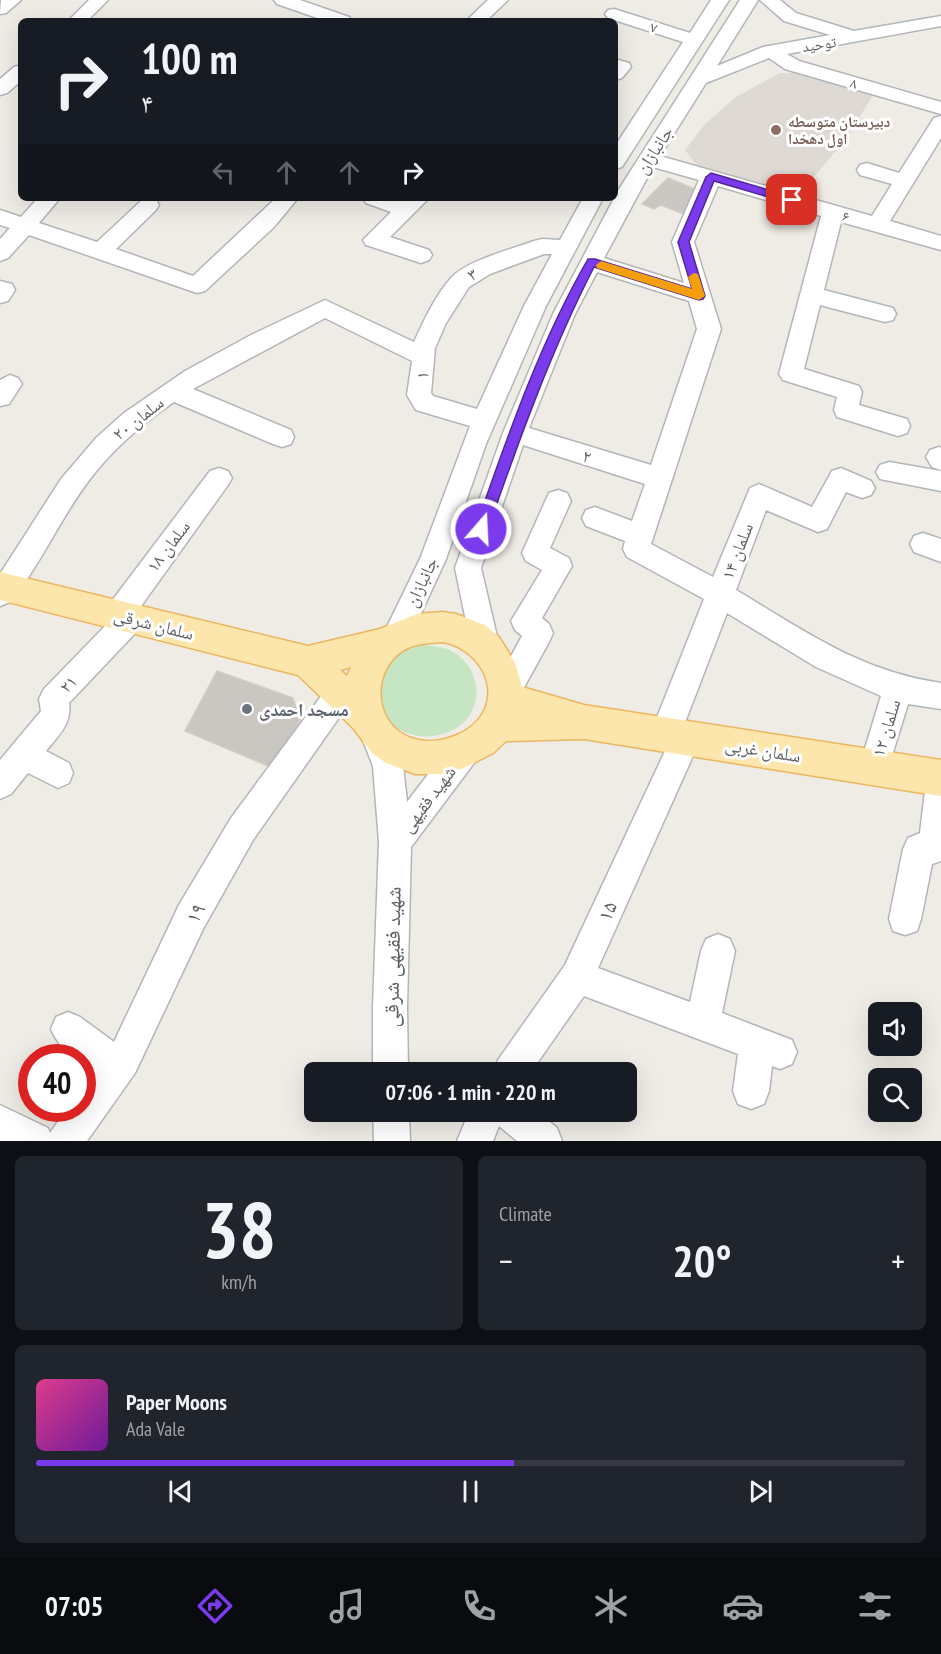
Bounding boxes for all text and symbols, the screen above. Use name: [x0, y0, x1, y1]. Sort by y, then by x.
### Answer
street label: ۷: [648, 17, 660, 37]
text: 100 m: [141, 31, 238, 86]
street label: توحید: [801, 32, 838, 56]
icon: right: [42, 42, 120, 120]
street label: ۸: [848, 73, 860, 93]
text: ۴: [141, 86, 153, 120]
place label: دبیرستان متوسطه اول دهخدا: [788, 112, 890, 148]
street label: جانبازان: [630, 122, 678, 178]
marker: دبیرستان متوسطه اول دهخدا: [769, 123, 783, 137]
icon: left: [207, 156, 240, 189]
icon: ahead: [270, 156, 303, 189]
icon: ahead: [333, 156, 366, 189]
icon: right: [396, 156, 429, 189]
pin: [766, 174, 817, 225]
icon: arrive: [775, 183, 808, 216]
street label: ۶: [840, 206, 852, 226]
street label: ۳: [463, 262, 481, 286]
street label: ۱: [410, 369, 434, 381]
street label: سلمان ۲۰: [108, 391, 168, 445]
street label: ۲: [580, 444, 594, 468]
position arrow: [449, 497, 513, 561]
street label: سلمان ۱۸: [141, 516, 195, 576]
street label: سلمان ۱۴: [716, 519, 758, 583]
street label: جانبازان: [399, 553, 443, 611]
street label: سلمان شرقی: [112, 603, 196, 645]
street label: ۲۱: [54, 670, 82, 698]
street label: سلمان ۱۲: [866, 697, 906, 759]
place label: مسجد احمدی: [259, 698, 349, 721]
marker: مسجد احمدی: [240, 702, 254, 716]
street label: سلمان غربی: [724, 733, 802, 767]
street label: شهید فقیهی: [395, 761, 461, 837]
street label: شهید فقیهی شرقی: [377, 886, 407, 1028]
street label: ۱۵: [591, 897, 623, 925]
street label: ۱۹: [179, 898, 211, 928]
map controls: [868, 1002, 922, 1122]
button: sound: [868, 1002, 922, 1056]
speed limit sign: 40: [18, 1044, 96, 1122]
button: search: [868, 1068, 922, 1122]
text: 07:06 · 1 min · 220 m: [385, 1078, 556, 1106]
text: 38: [202, 1179, 276, 1280]
text: Climate: [499, 1201, 552, 1227]
text: 20°: [672, 1231, 732, 1289]
text: −: [499, 1239, 513, 1282]
text: +: [891, 1239, 905, 1282]
text: km/h: [221, 1269, 257, 1295]
text: Paper Moons: [126, 1388, 227, 1416]
text: Ada Vale: [126, 1416, 185, 1442]
icon: previous: [164, 1475, 197, 1508]
icon: pause: [454, 1475, 487, 1508]
icon: next: [744, 1475, 777, 1508]
icon: directions: [194, 1585, 236, 1627]
icon: music: [326, 1585, 368, 1627]
icon: phone: [458, 1585, 500, 1627]
icon: climate: [590, 1585, 632, 1627]
icon: car: [722, 1585, 764, 1627]
icon: filters: [854, 1585, 896, 1627]
text: 07:05: [45, 1589, 103, 1623]

